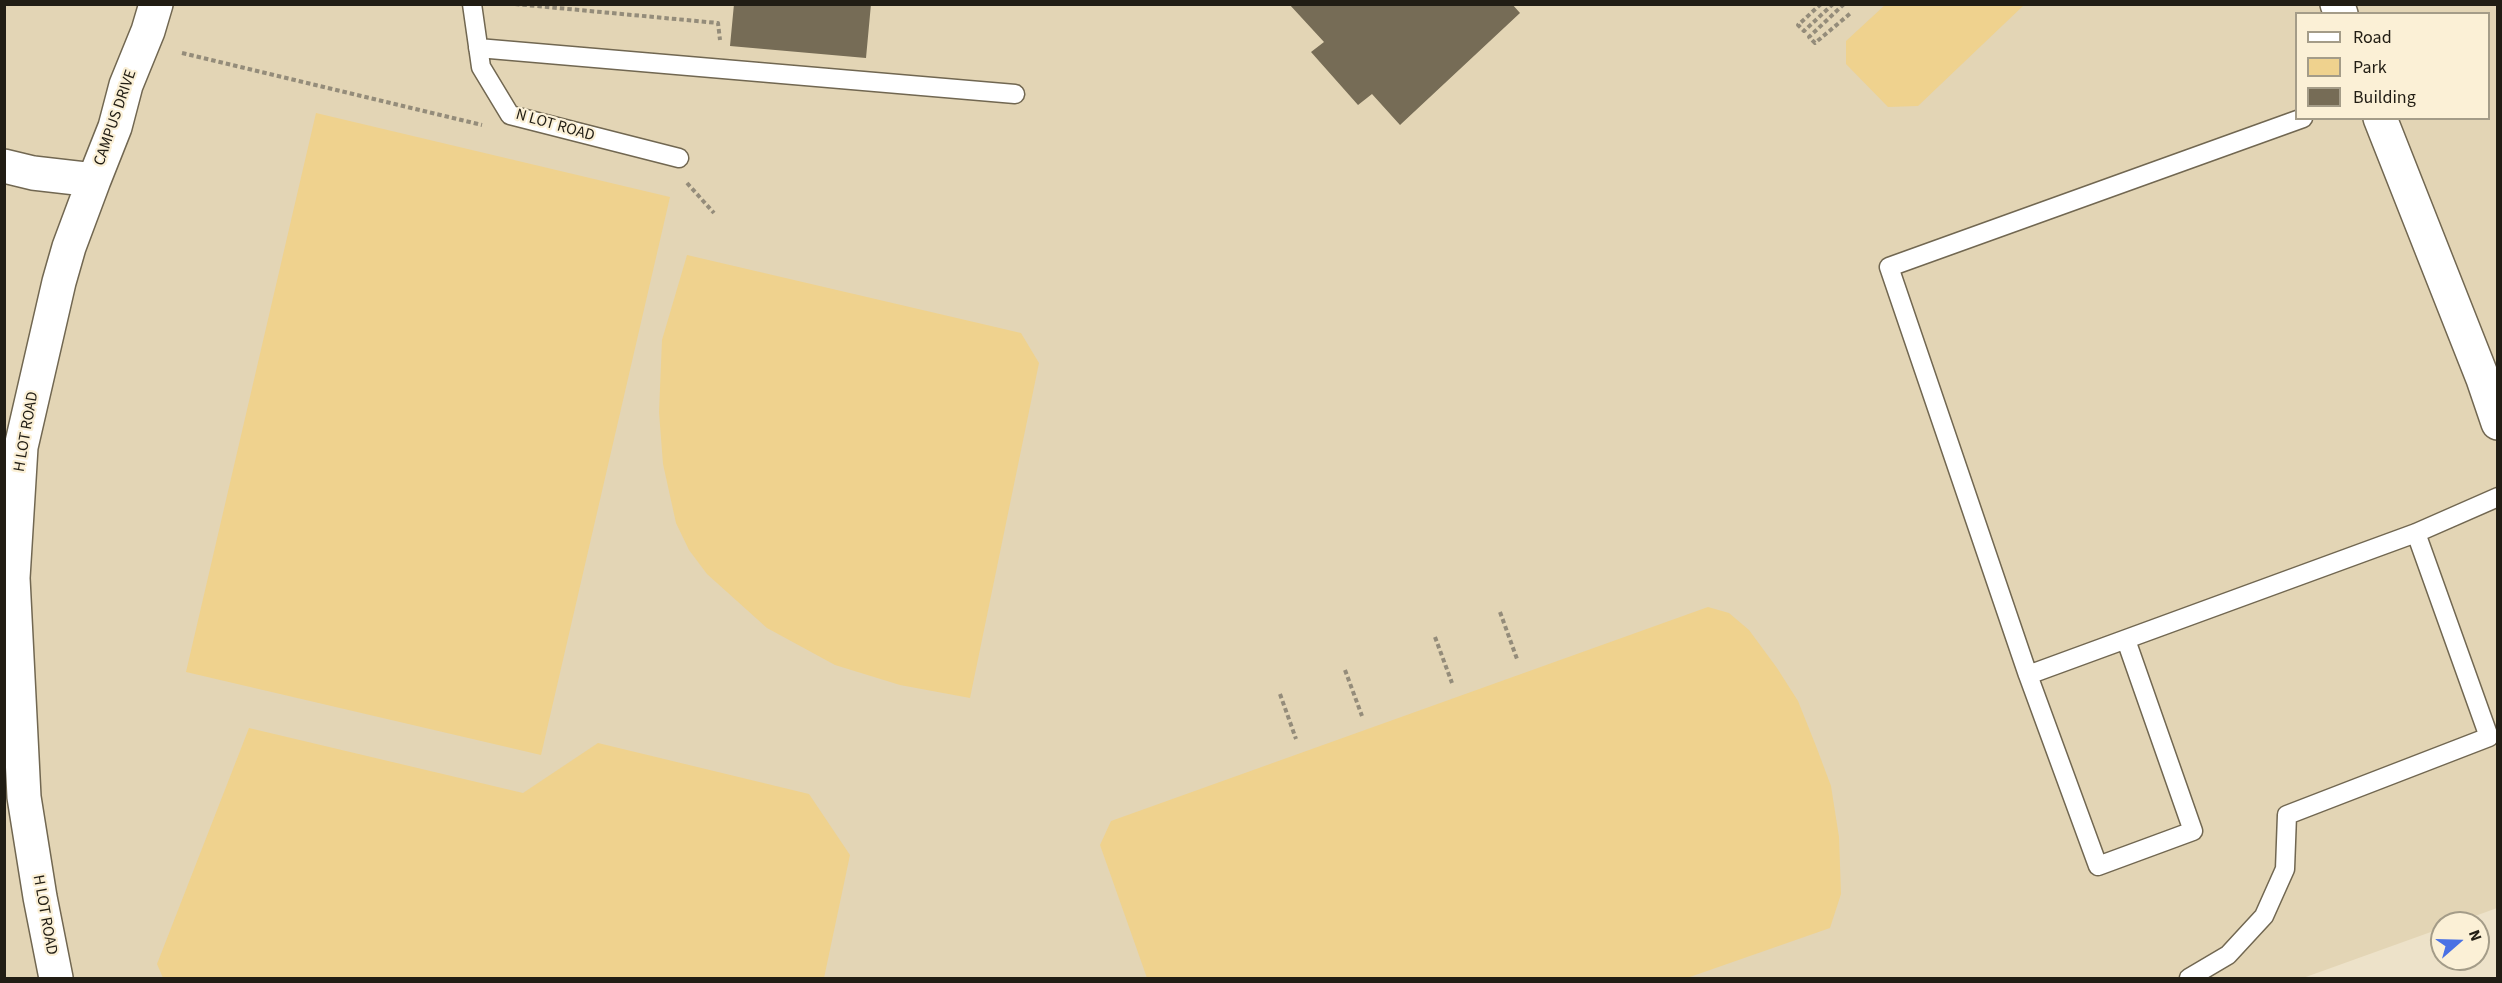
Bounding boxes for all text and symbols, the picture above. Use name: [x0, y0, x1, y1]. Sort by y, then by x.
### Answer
legend: [2295, 12, 2490, 120]
text: Road: [2353, 25, 2392, 50]
text: Park: [2353, 55, 2387, 80]
street label: CAMPUS DRIVE: [91, 67, 141, 169]
text: Building: [2353, 85, 2416, 110]
street label: N LOT ROAD: [513, 106, 597, 146]
street label: H LOT ROAD: [11, 390, 43, 474]
street label: H LOT ROAD: [28, 873, 60, 957]
north arrow: [2430, 911, 2490, 971]
text: N: [2463, 927, 2487, 944]

